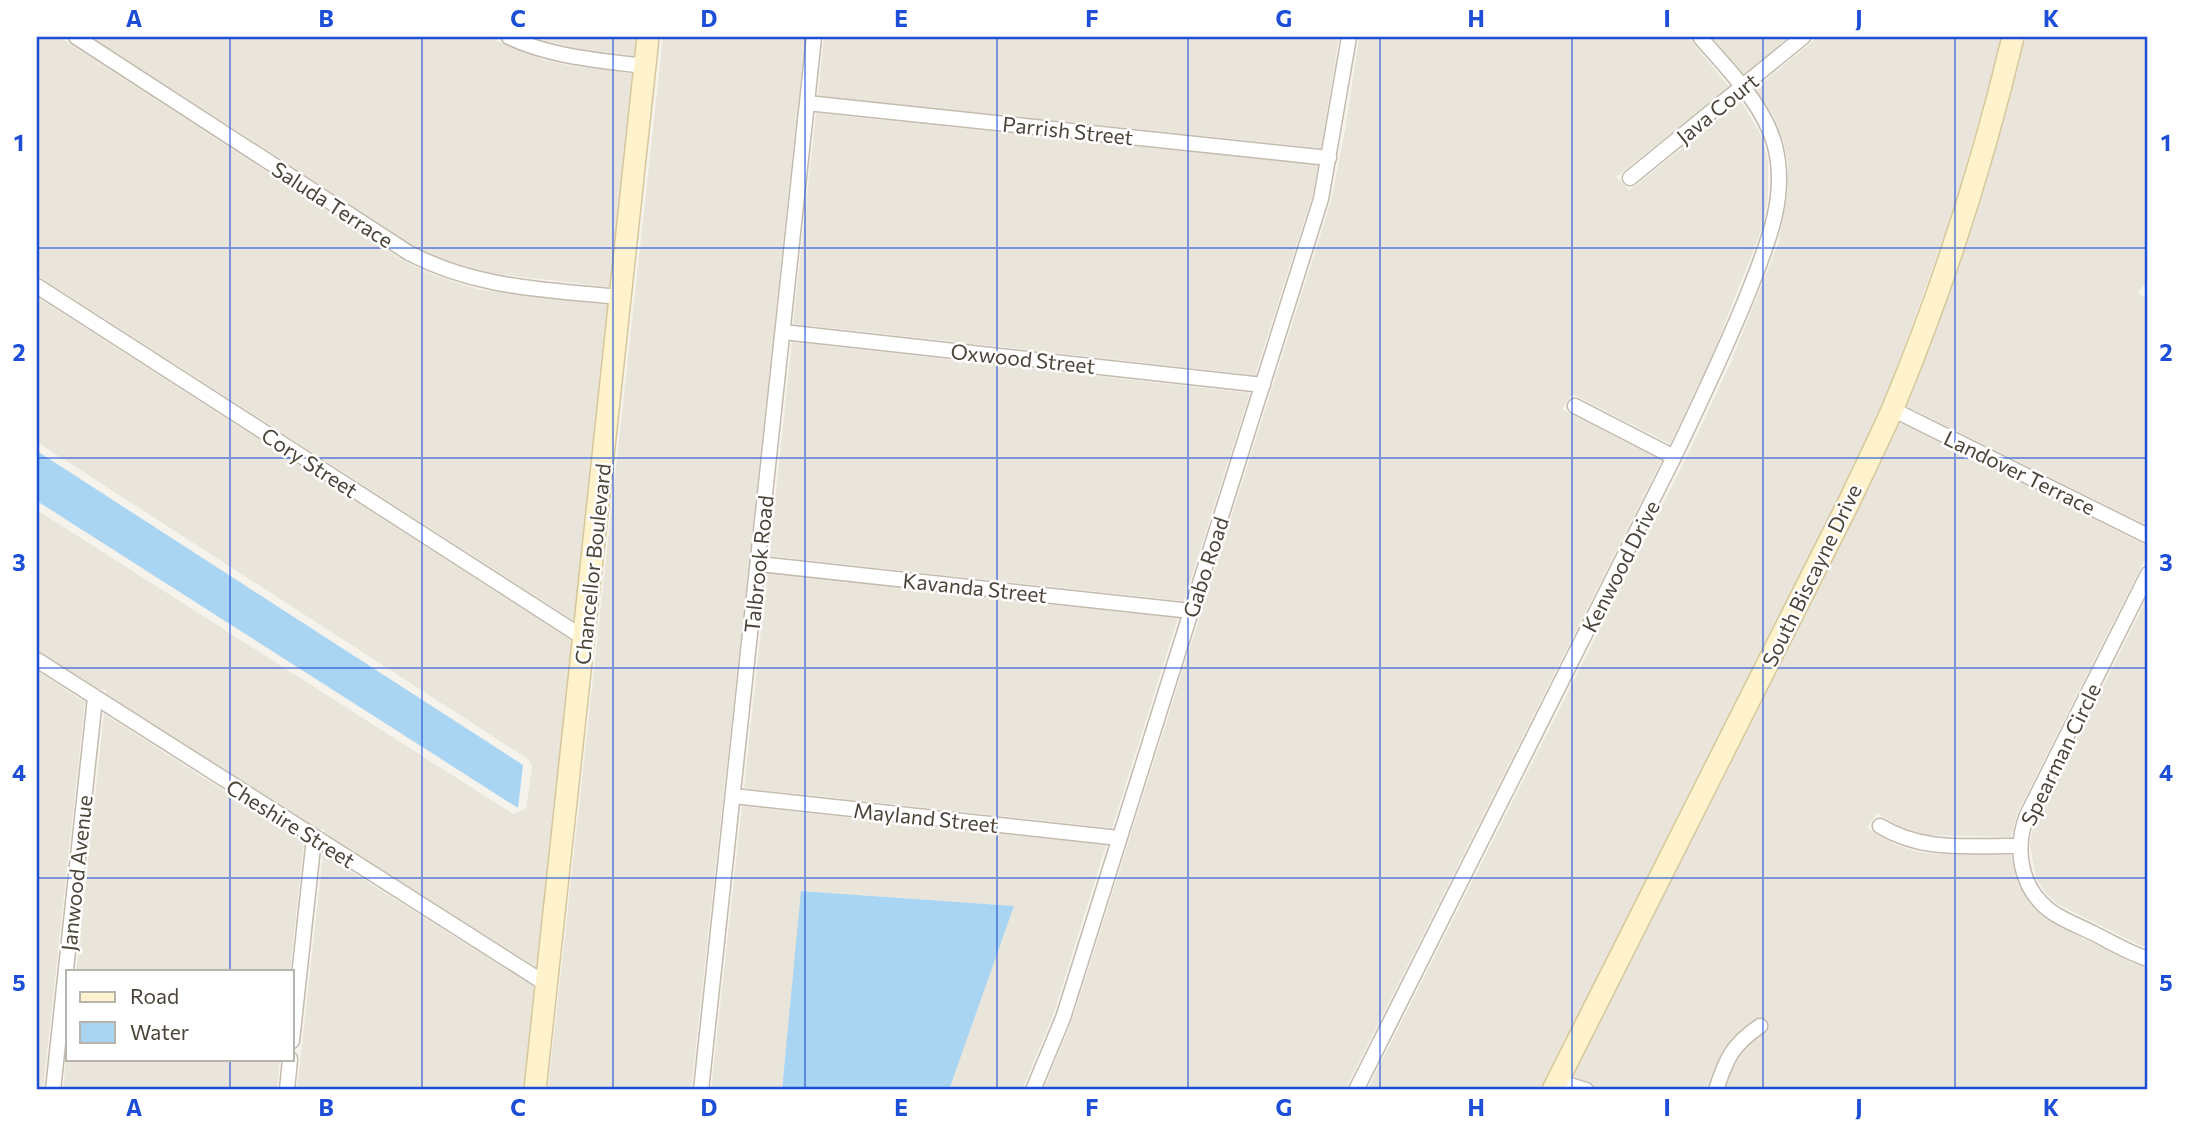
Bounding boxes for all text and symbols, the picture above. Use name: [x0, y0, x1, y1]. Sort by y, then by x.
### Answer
text: A: [126, 4, 143, 32]
text: B: [318, 4, 334, 32]
text: C: [510, 4, 526, 32]
text: D: [701, 4, 718, 32]
text: E: [894, 4, 908, 32]
text: F: [1085, 4, 1099, 32]
text: G: [1276, 4, 1292, 32]
text: H: [1467, 4, 1485, 32]
text: I: [1663, 4, 1671, 32]
text: J: [1855, 4, 1863, 32]
text: K: [2043, 4, 2059, 32]
street label: Java Court: [1671, 67, 1763, 149]
street label: Parrish Street: [1001, 111, 1135, 149]
text: 1: [14, 128, 24, 156]
text: 1: [2161, 128, 2171, 156]
street label: Saluda Terrace: [268, 156, 398, 252]
text: 2: [12, 338, 26, 366]
street label: Oxwood Street: [950, 338, 1096, 378]
text: 2: [2159, 338, 2173, 366]
street label: Cory Street: [257, 422, 363, 502]
street label: Landover Terrace: [1940, 425, 2100, 519]
street label: Chancellor Boulevard: [569, 462, 615, 666]
street label: South Biscayne Drive: [1756, 480, 1866, 670]
street label: Talbrook Road: [738, 494, 778, 634]
street label: Kenwood Drive: [1576, 496, 1664, 636]
street label: Gabo Road: [1177, 513, 1233, 621]
text: 3: [12, 548, 26, 576]
text: 3: [2159, 548, 2173, 576]
street label: Kavanda Street: [902, 567, 1048, 607]
street label: Spearman Circle: [2015, 679, 2105, 829]
text: 4: [12, 758, 26, 786]
text: 4: [2159, 758, 2173, 786]
street label: Cheshire Street: [222, 773, 360, 873]
street label: Janwood Avenue: [55, 794, 97, 952]
street label: Mayland Street: [852, 797, 1000, 837]
text: 5: [12, 968, 26, 996]
text: 5: [2159, 968, 2173, 996]
legend: [66, 970, 294, 1060]
text: Road: [130, 983, 179, 1008]
text: Water: [130, 1019, 189, 1044]
text: A: [126, 1093, 143, 1121]
text: B: [318, 1093, 334, 1121]
text: C: [510, 1093, 526, 1121]
text: D: [701, 1093, 718, 1121]
text: E: [894, 1093, 908, 1121]
text: F: [1085, 1093, 1099, 1121]
text: G: [1276, 1093, 1292, 1121]
text: H: [1467, 1093, 1485, 1121]
text: I: [1663, 1093, 1671, 1121]
text: J: [1855, 1093, 1863, 1121]
text: K: [2043, 1093, 2059, 1121]

